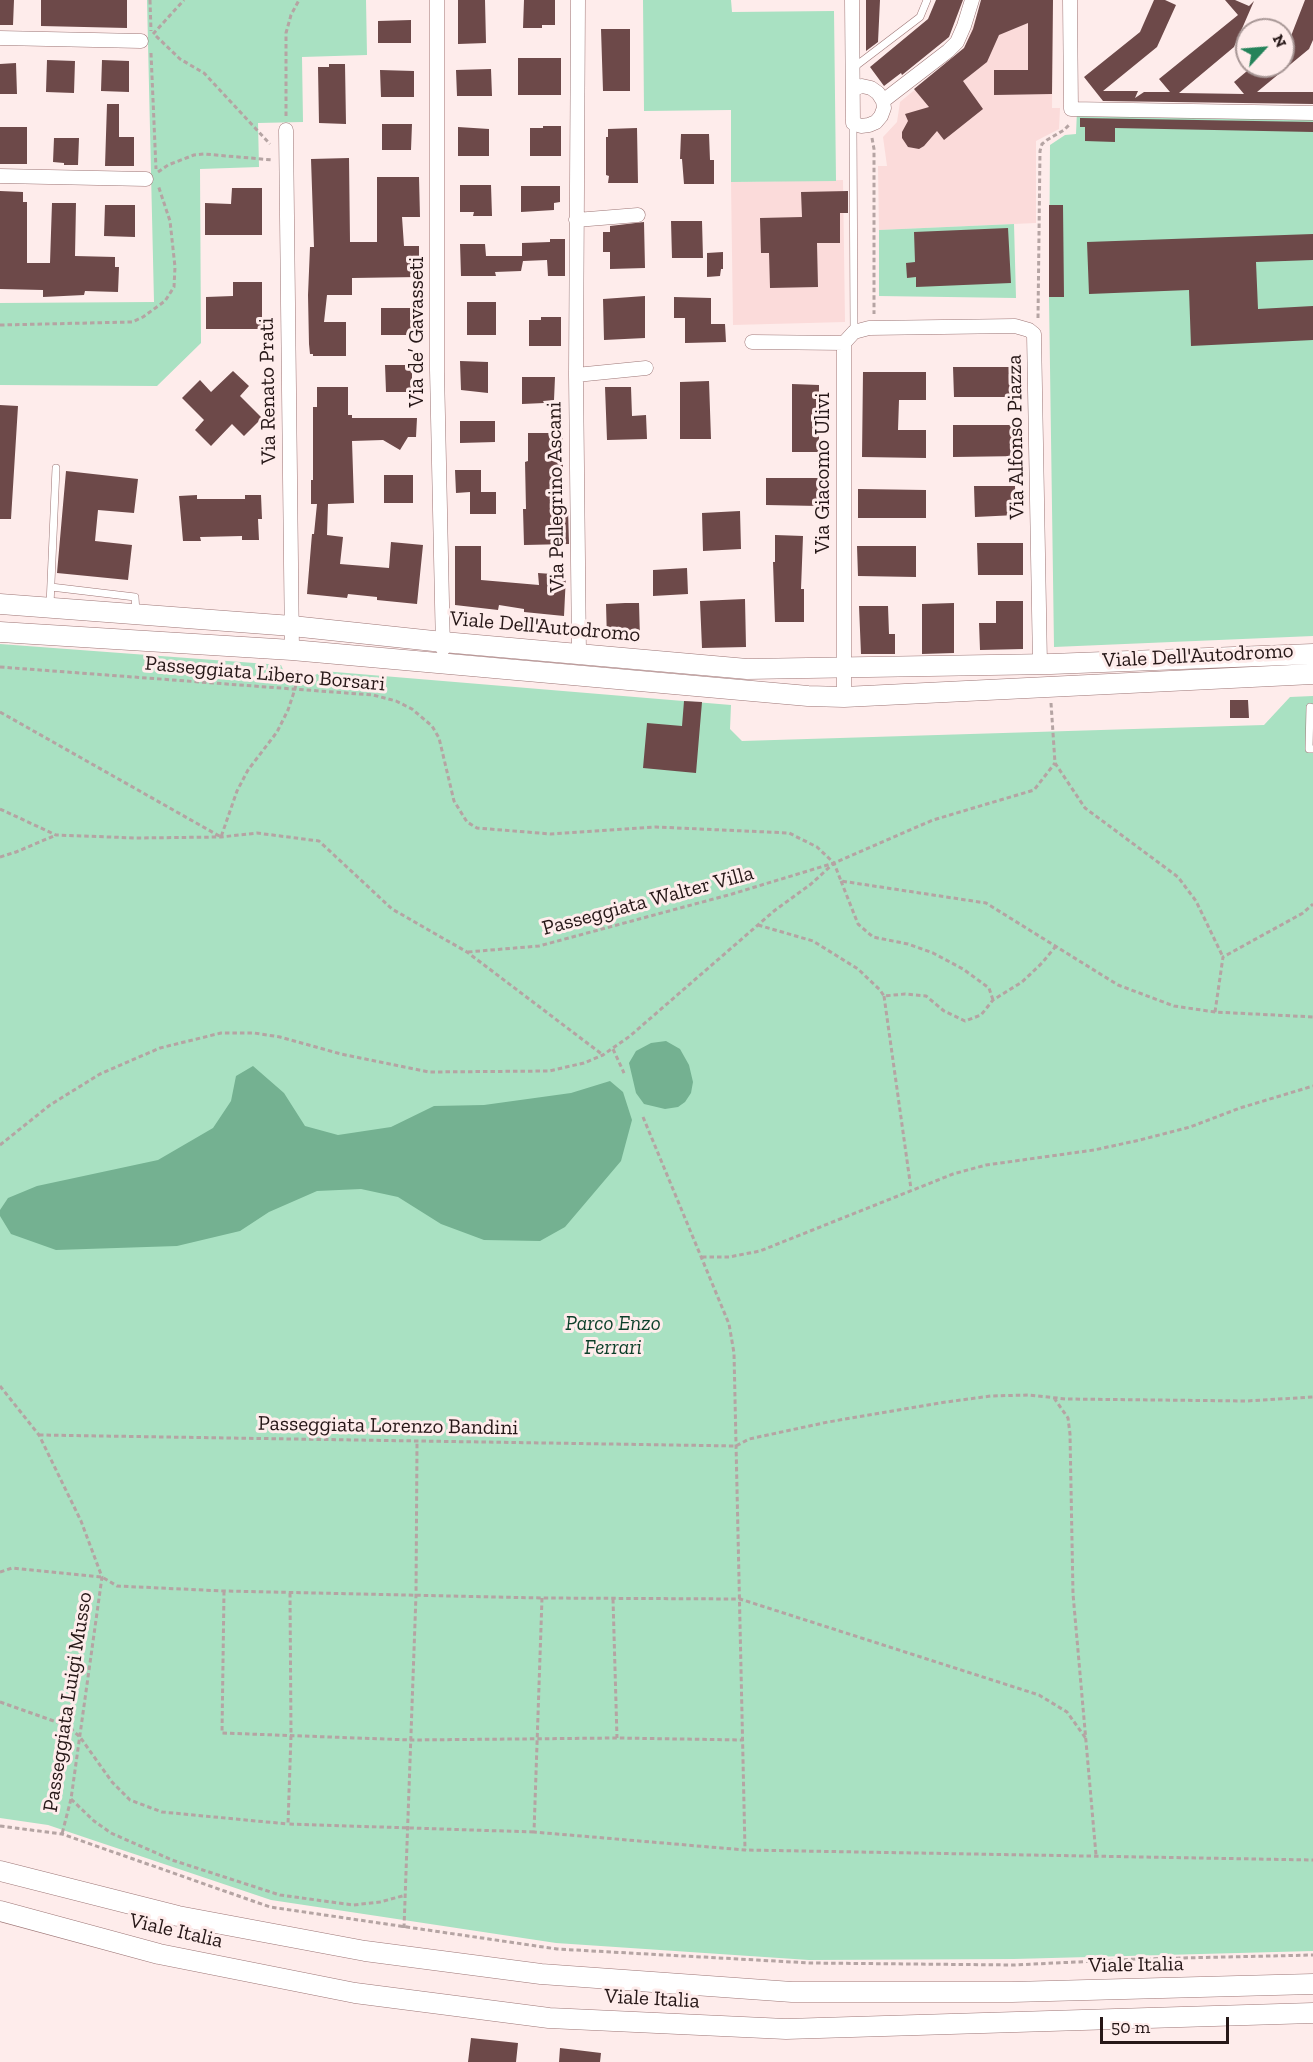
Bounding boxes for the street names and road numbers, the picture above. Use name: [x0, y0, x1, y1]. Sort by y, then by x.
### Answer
street label: Via de’ Gavasseti: [404, 257, 430, 407]
street label: Via Renato Prati: [254, 317, 282, 465]
street label: Via Alfonso Piazza: [1002, 354, 1030, 520]
street label: Via Giacomo Ulivi: [810, 392, 836, 554]
street label: Via Pellegrino Ascani: [542, 401, 570, 593]
street label: Viale Dell'Autodromo: [449, 606, 641, 648]
street label: Viale Dell'Autodromo: [1102, 638, 1294, 674]
street label: Passeggiata Libero Borsari: [144, 651, 386, 697]
street label: Passeggiata Walter Villa: [539, 861, 757, 941]
street label: Passeggiata Lorenzo Bandini: [258, 1411, 518, 1441]
street label: Passeggiata Luigi Musso: [38, 1590, 98, 1814]
street label: Viale Italia: [127, 1908, 225, 1954]
street label: Viale Italia: [1088, 1952, 1184, 1978]
street label: Viale Italia: [604, 1984, 700, 2014]

